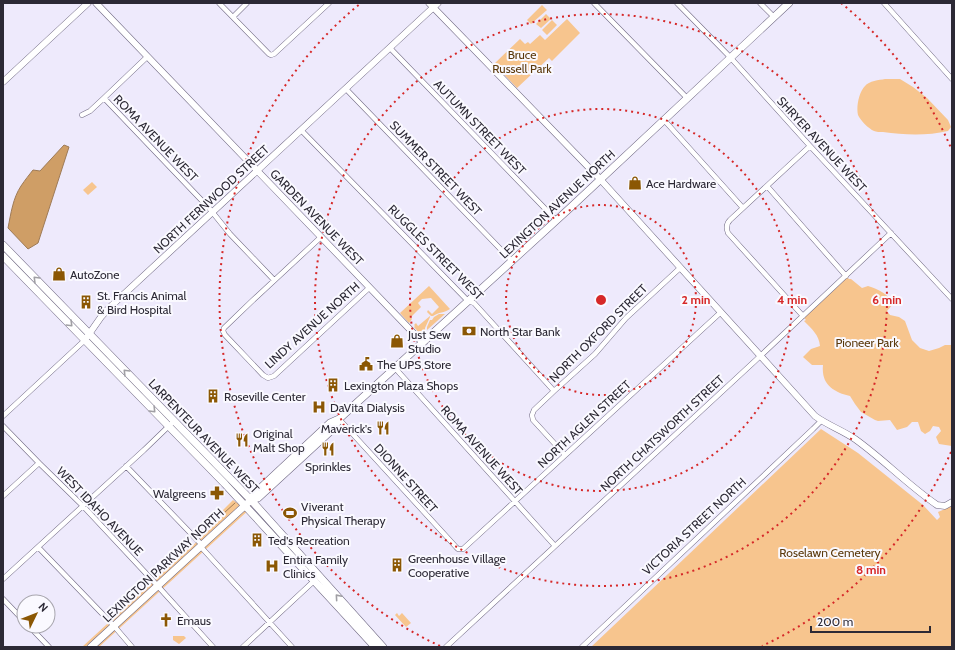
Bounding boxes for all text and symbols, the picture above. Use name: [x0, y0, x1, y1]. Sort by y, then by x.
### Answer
park label: Bruce Russell Park: [492, 47, 552, 76]
street label: AUTUMN STREET WEST: [431, 76, 530, 178]
street label: ROMA AVENUE WEST: [111, 91, 202, 185]
street label: SHRYER AVENUE WEST: [774, 93, 870, 195]
street label: SUMMER STREET WEST: [387, 117, 486, 219]
street label: NORTH FERNWOOD STREET: [150, 141, 272, 256]
street label: LEXINGTON AVENUE NORTH: [496, 146, 618, 262]
street label: GARDEN AVENUE WEST: [267, 166, 367, 269]
shop icon: Ace Hardware: [627, 175, 643, 191]
place label: Ace Hardware: [646, 176, 716, 191]
street label: RUGGLES STREET WEST: [385, 201, 487, 303]
shop icon: AutoZone: [51, 266, 67, 282]
place label: AutoZone: [70, 267, 119, 282]
one-way arrow: [33, 276, 41, 284]
street label: LINDY AVENUE NORTH: [262, 279, 362, 371]
street label: NORTH OXFORD STREET: [546, 280, 651, 385]
place label: St. Francis Animal & Bird Hospital: [97, 288, 187, 317]
text: 2 min: [682, 292, 710, 307]
text: 4 min: [777, 292, 807, 307]
text: 6 min: [872, 292, 902, 307]
centre of rings: [594, 293, 608, 307]
building icon: St. Francis Animal & Bird Hospital: [78, 294, 94, 310]
one-way arrow: [65, 319, 72, 327]
bank icon: North Star Bank: [461, 323, 477, 339]
place label: North Star Bank: [480, 324, 561, 339]
place label: Just Sew Studio: [407, 327, 451, 356]
shop icon: Just Sew Studio: [389, 333, 405, 349]
park label: Pioneer Park: [835, 335, 899, 350]
public building icon: The UPS Store: [358, 356, 374, 372]
place label: The UPS Store: [377, 357, 451, 372]
one-way arrow: [123, 369, 131, 377]
street label: NORTH CHATSWORTH STREET: [597, 371, 727, 494]
street label: LARPENTEUR AVENUE WEST: [145, 376, 263, 497]
building icon: Lexington Plaza Shops: [325, 377, 341, 393]
street label: NORTH AGLEN STREET: [534, 377, 634, 471]
place label: Lexington Plaza Shops: [344, 378, 458, 393]
building icon: Roseville Center: [205, 388, 221, 404]
place label: Roseville Center: [224, 389, 306, 404]
hospital icon: DaVita Dialysis: [311, 399, 327, 415]
place label: DaVita Dialysis: [330, 400, 405, 415]
street label: ROMA AVENUE WEST: [438, 402, 526, 498]
one-way arrow: [148, 405, 156, 413]
restaurant icon: Maverick's: [375, 420, 391, 436]
place label: Maverick's: [321, 421, 372, 436]
place label: Original Malt Shop: [253, 426, 305, 455]
restaurant icon: Original Malt Shop: [234, 432, 250, 448]
street label: DIONNE STREET: [371, 440, 441, 516]
restaurant icon: Sprinkles: [320, 441, 336, 457]
place label: Sprinkles: [305, 459, 351, 474]
street label: WEST IDAHO AVENUE: [54, 463, 147, 559]
street label: VICTORIA STREET NORTH: [639, 474, 749, 578]
pharmacy icon: Walgreens: [209, 485, 225, 501]
place label: Walgreens: [153, 486, 206, 501]
place label: Viverant Physical Therapy: [301, 499, 385, 528]
street label: LEXINGTON PARKWAY NORTH: [99, 505, 227, 625]
sports icon: Viverant Physical Therapy: [282, 505, 298, 521]
building icon: Ted's Recreation: [249, 532, 265, 548]
place label: Ted's Recreation: [268, 533, 350, 548]
park label: Roselawn Cemetery: [779, 545, 881, 560]
place label: Greenhouse Village Cooperative: [408, 551, 506, 580]
place label: Entira Family Clinics: [283, 552, 348, 581]
building icon: Greenhouse Village Cooperative: [389, 557, 405, 573]
hospital icon: Entira Family Clinics: [264, 558, 280, 574]
text: 8 min: [856, 562, 886, 577]
north arrow: [16, 594, 56, 634]
one-way arrow: [336, 594, 343, 602]
text: N: [36, 600, 51, 615]
scale bar: [811, 608, 930, 634]
church icon: Emaus: [158, 612, 174, 628]
place label: Emaus: [177, 613, 211, 628]
text: 200 m: [817, 614, 853, 629]

